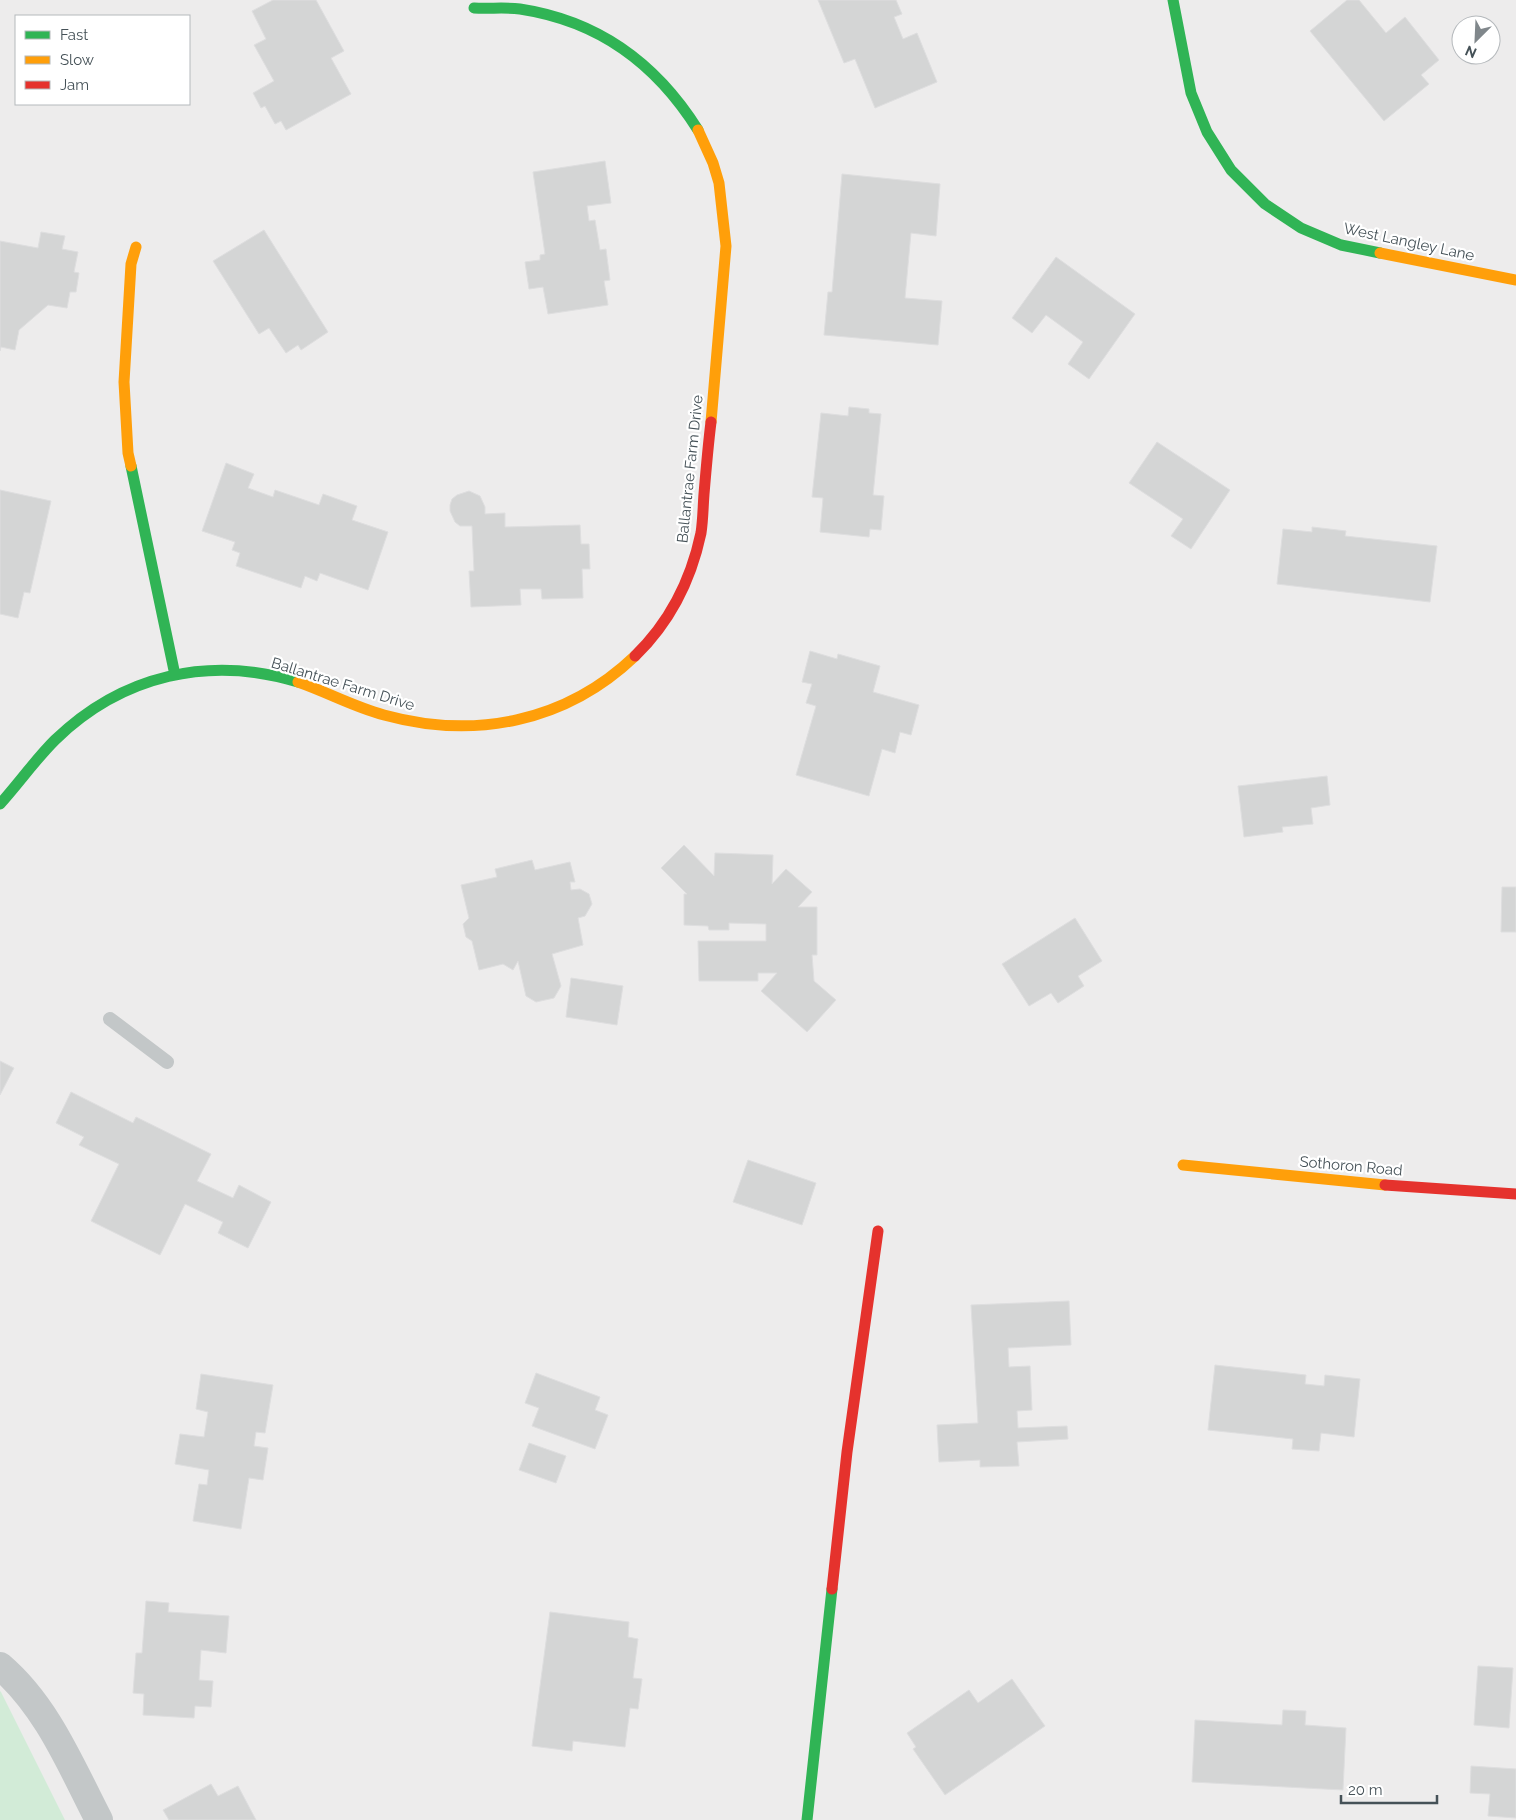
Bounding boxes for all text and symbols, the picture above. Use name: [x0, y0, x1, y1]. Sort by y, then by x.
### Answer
legend: [15, 15, 190, 105]
north arrow: [1451, 15, 1501, 65]
text: Fast: [60, 26, 88, 44]
text: N: [1463, 42, 1479, 61]
text: Slow: [60, 51, 94, 69]
text: Jam: [60, 76, 89, 94]
street label: West Langley Lane: [1342, 219, 1476, 265]
street label: Ballantrae Farm Drive: [673, 394, 707, 544]
street label: Ballantrae Farm Drive: [269, 654, 417, 714]
street label: Sothoron Road: [1299, 1153, 1403, 1179]
scale bar: [1341, 1772, 1437, 1804]
text: 20 m: [1348, 1781, 1383, 1799]

